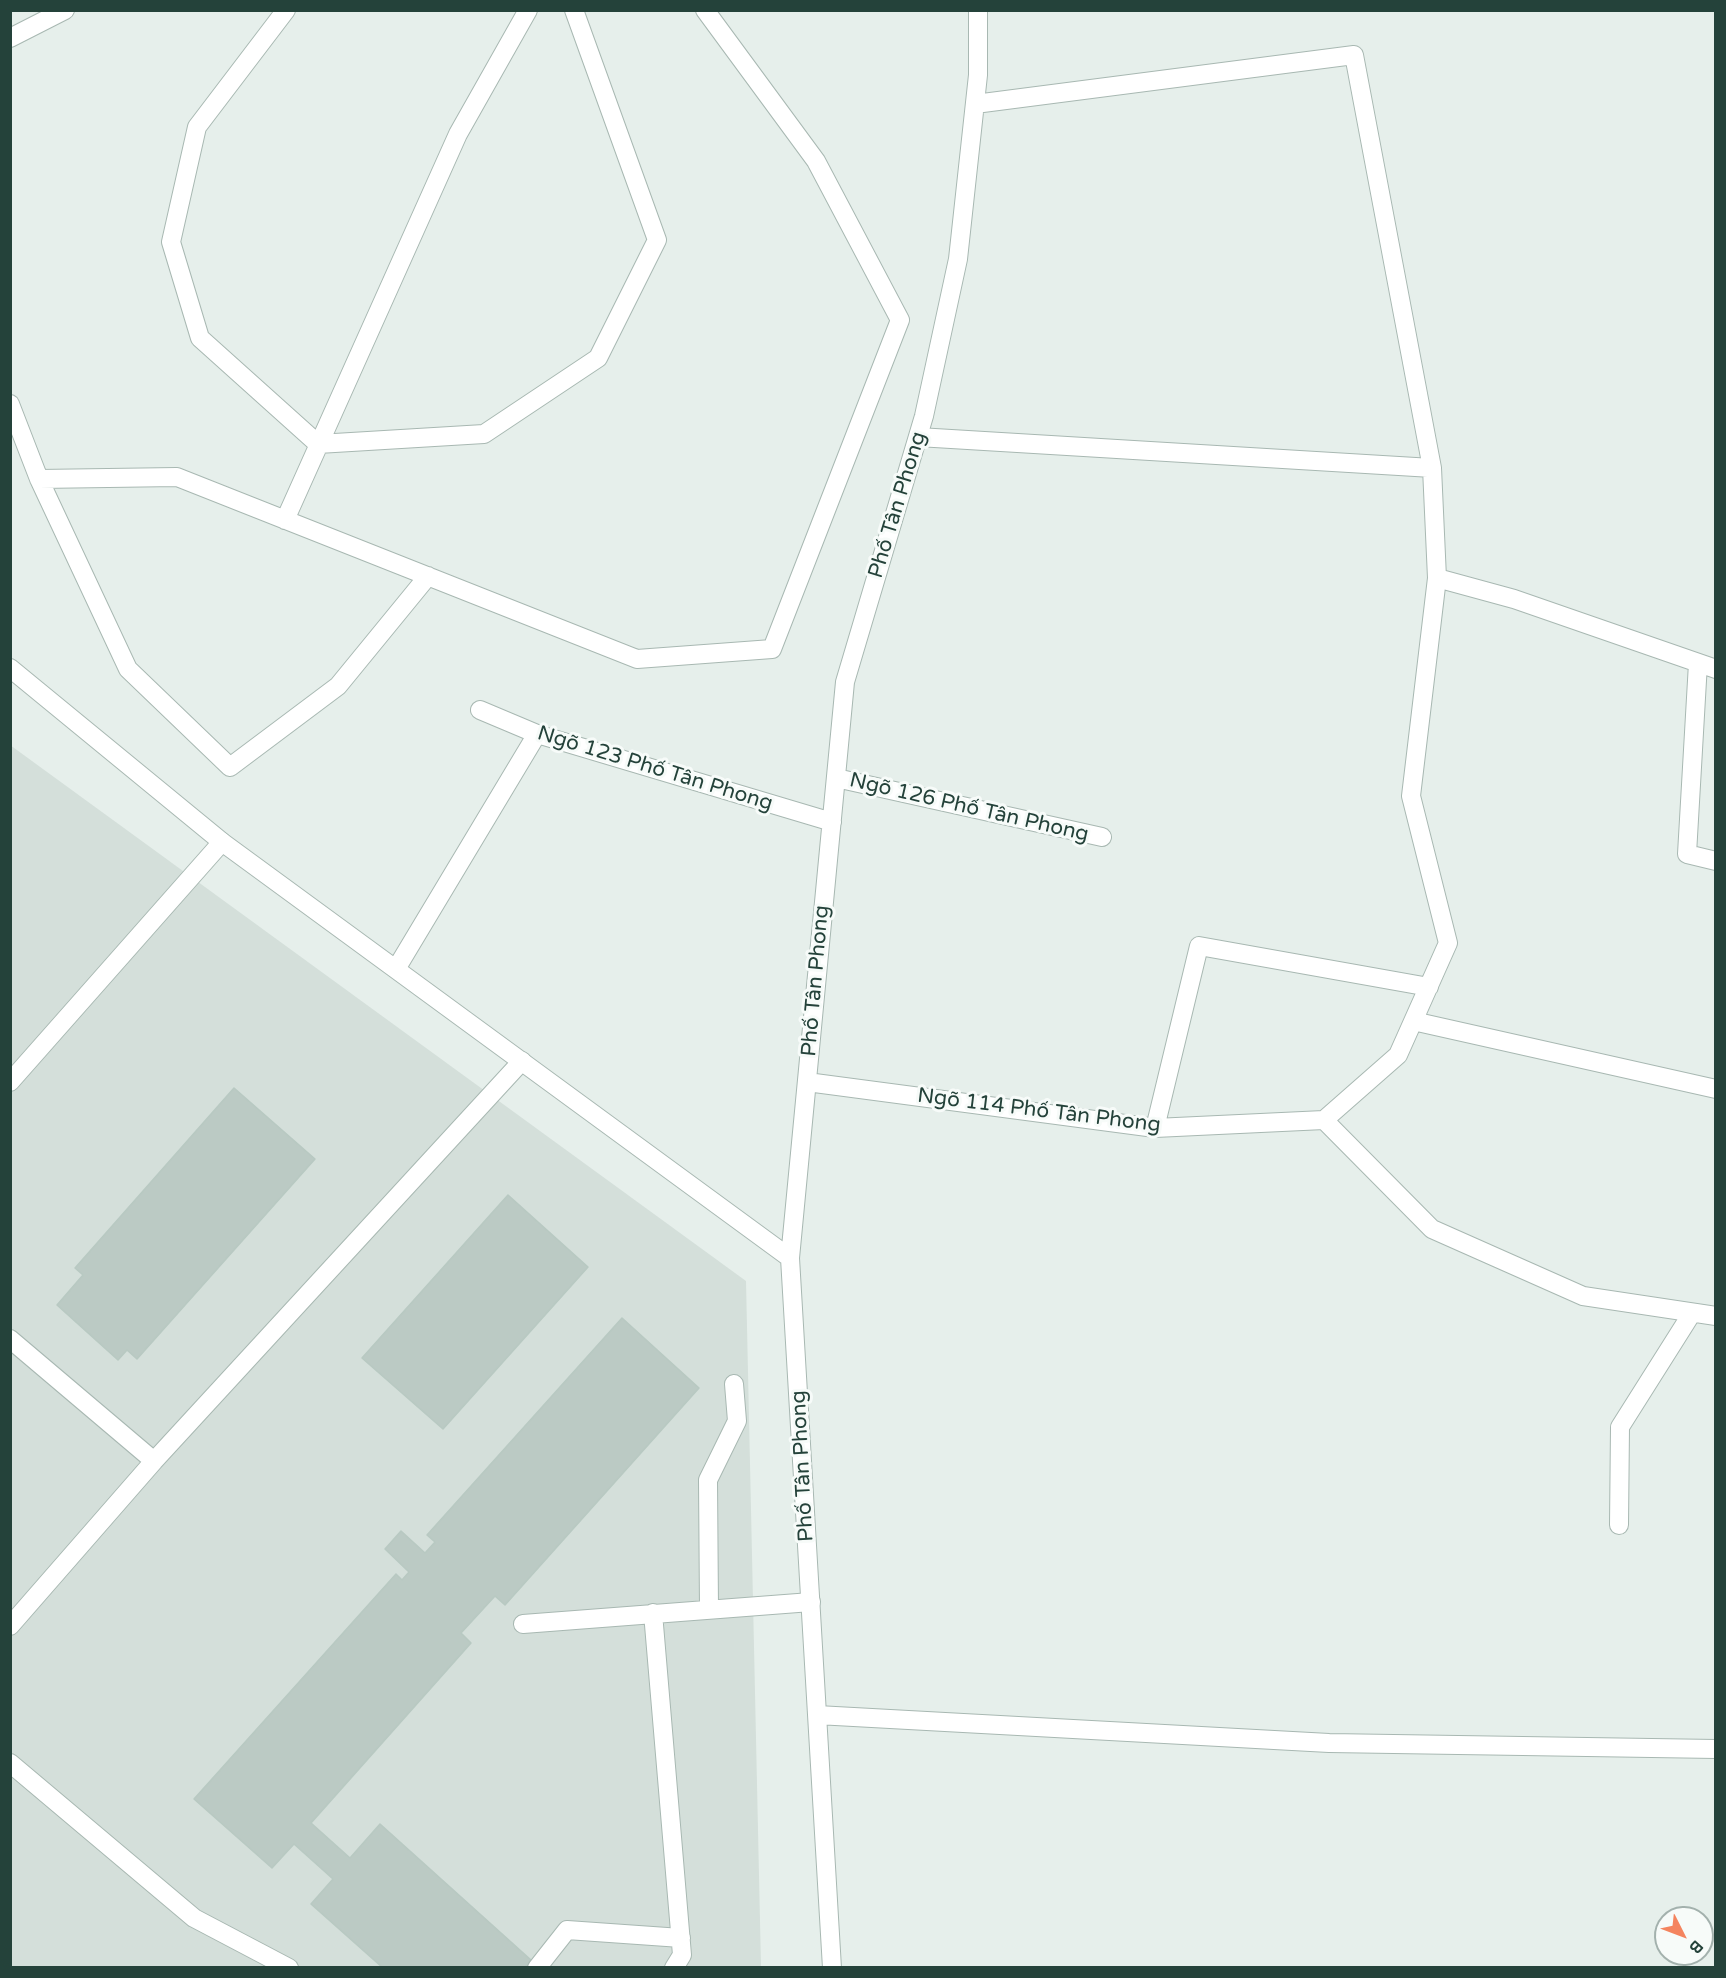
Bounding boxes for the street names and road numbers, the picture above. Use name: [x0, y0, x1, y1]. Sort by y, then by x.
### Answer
street label: Phố Tân Phong: [864, 429, 932, 581]
street label: Ngõ 123 Phố Tân Phong: [534, 721, 776, 817]
street label: Ngõ 126 Phố Tân Phong: [847, 768, 1091, 848]
street label: Phố Tân Phong: [797, 904, 835, 1058]
street label: Ngõ 114 Phố Tân Phong: [916, 1084, 1162, 1138]
street label: Phố Tân Phong: [786, 1390, 820, 1542]

